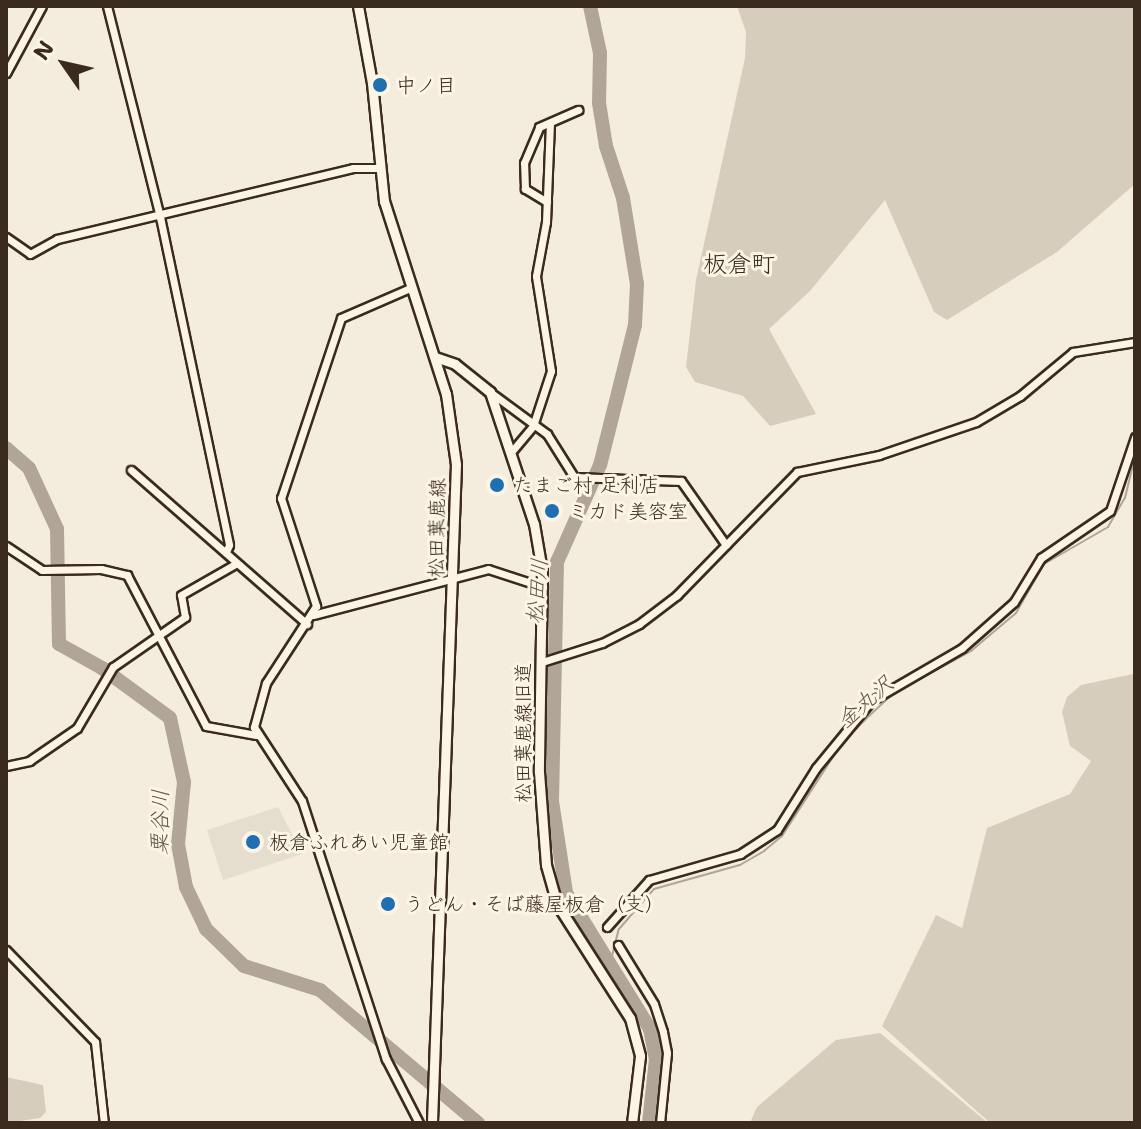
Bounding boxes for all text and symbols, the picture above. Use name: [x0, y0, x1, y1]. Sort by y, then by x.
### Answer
north arrow: [24, 24, 104, 104]
text: N: [27, 35, 61, 66]
place label: 中ノ目: [396, 73, 456, 97]
marker: 中ノ目: [371, 76, 389, 94]
district label: 板倉町: [703, 251, 775, 279]
place label: たまご村 足利店: [513, 473, 660, 497]
marker: たまご村 足利店: [488, 476, 506, 494]
street label: 松田葉鹿線: [424, 478, 450, 578]
place label: ミカド美容室: [568, 499, 688, 523]
marker: ミカド美容室: [543, 502, 561, 520]
water label: 松田川: [521, 557, 553, 625]
street label: 松田葉鹿線旧道: [511, 663, 535, 803]
water label: 金丸沢: [831, 670, 899, 734]
water label: 粟谷川: [146, 789, 174, 855]
place label: 板倉ふれあい児童館: [269, 830, 449, 854]
marker: 板倉ふれあい児童館: [244, 833, 262, 851]
place label: うどん・そば藤屋板倉（支）: [404, 892, 664, 916]
marker: うどん・そば藤屋板倉（支）: [379, 895, 397, 913]

